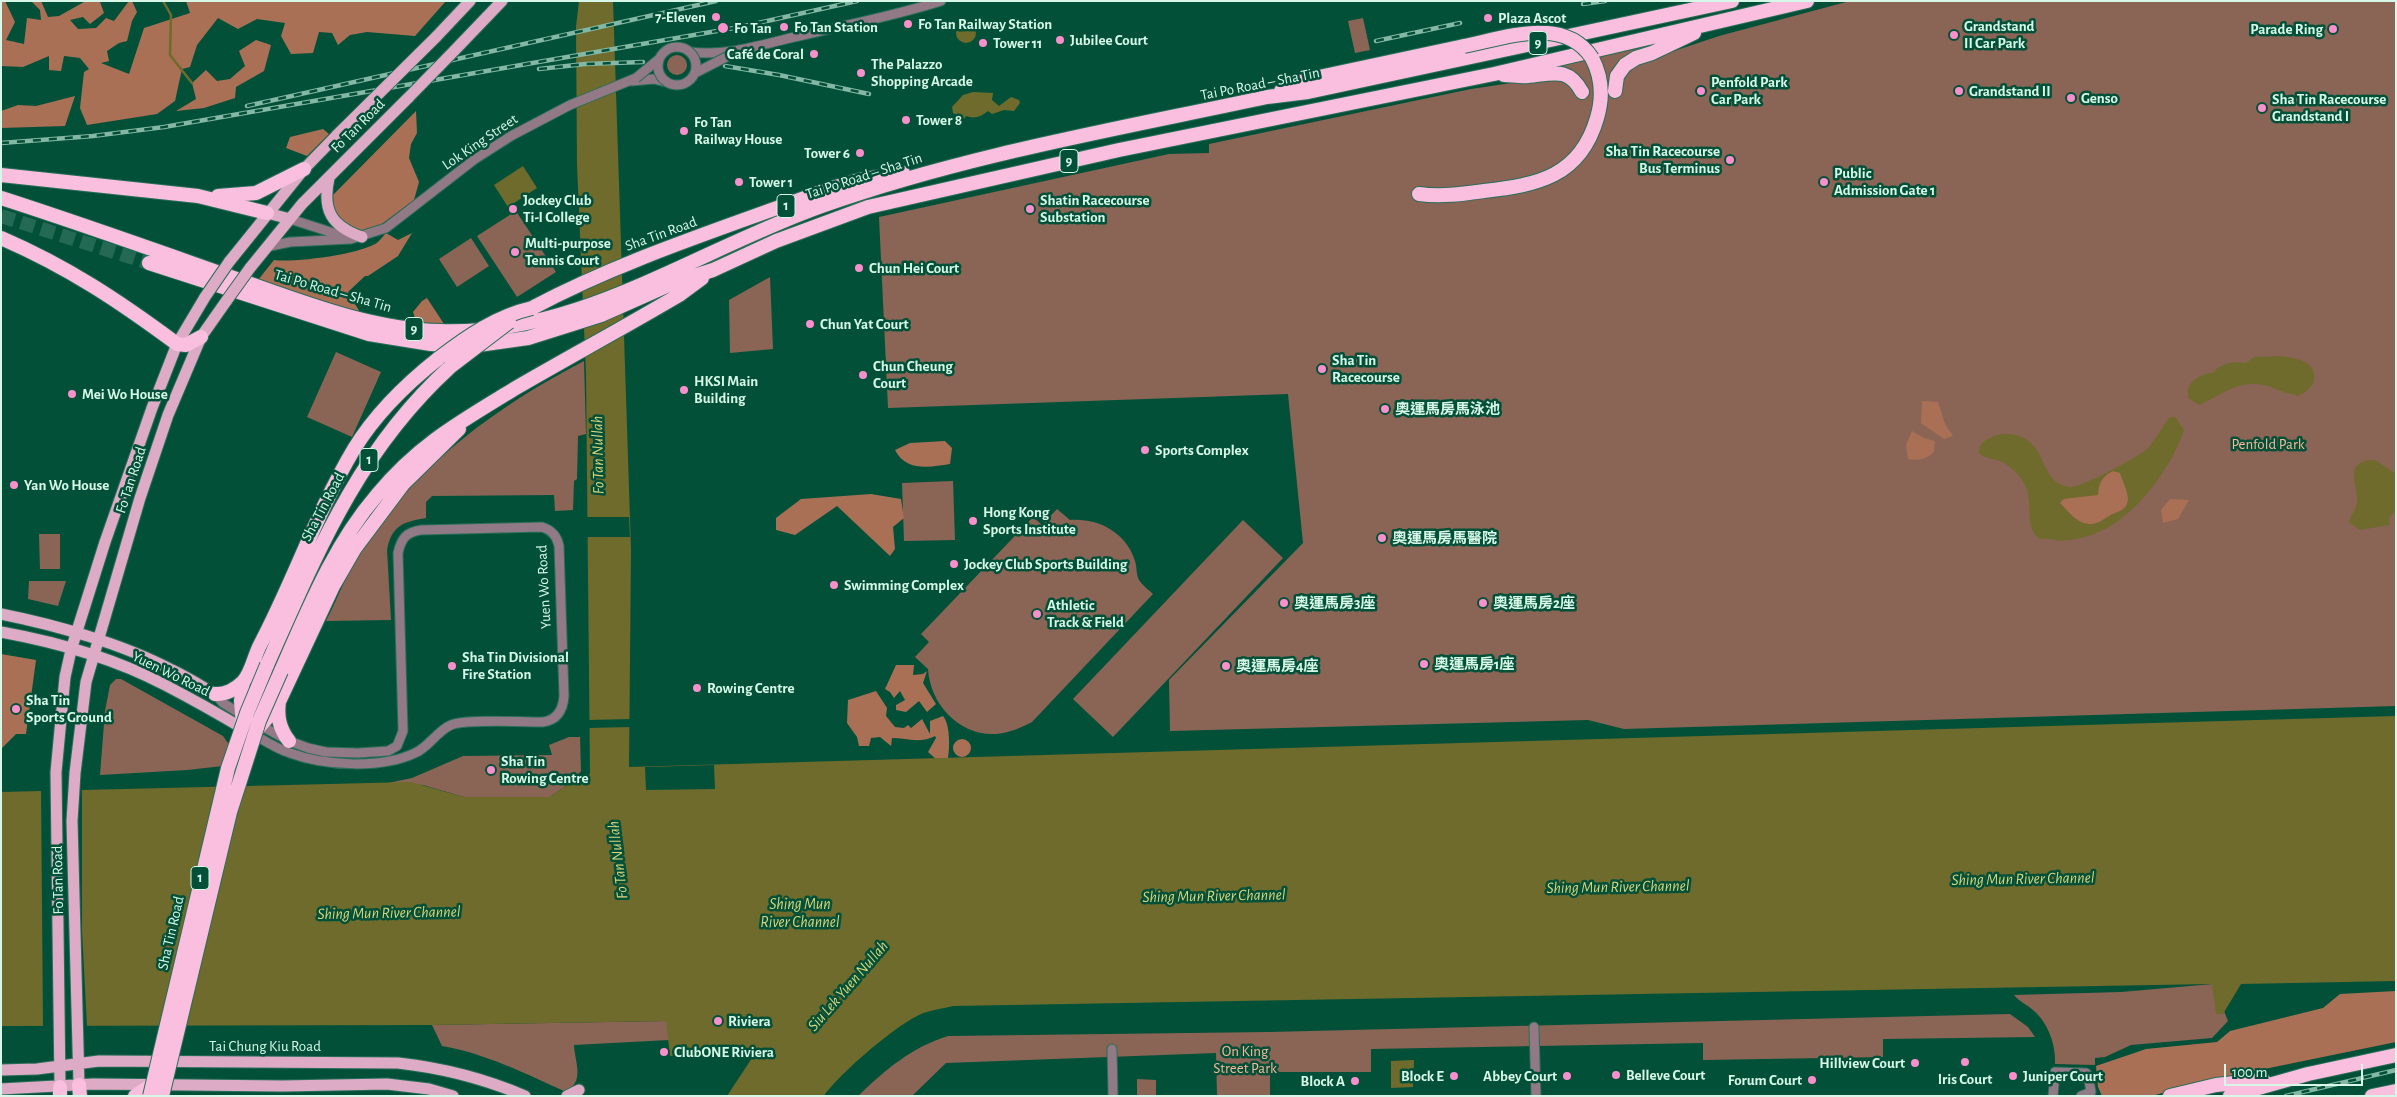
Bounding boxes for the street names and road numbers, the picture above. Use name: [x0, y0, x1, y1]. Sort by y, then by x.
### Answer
road number: 9: [1529, 32, 1547, 54]
street label: Tai Po Road – Sha Tin: [1199, 64, 1321, 104]
street label: Fo Tan Road: [327, 95, 389, 157]
street label: Lok King Street: [439, 110, 521, 174]
street label: Tai Po Road – Sha Tin: [804, 149, 924, 203]
road number: 9: [1060, 150, 1078, 172]
road number: 1: [777, 195, 795, 218]
street label: Sha Tin Road: [623, 213, 699, 255]
street label: Tai Po Road – Sha Tin: [272, 266, 394, 316]
road number: 9: [405, 318, 423, 340]
street label: Fo Tan Road: [112, 444, 150, 516]
road number: 1: [360, 448, 378, 472]
street label: Sha Tin Road: [297, 470, 349, 544]
street label: Yuen Wo Road: [533, 545, 555, 629]
street label: Yuen Wo Road: [129, 647, 213, 701]
street label: Fo Tan Road: [48, 845, 68, 915]
road number: 1: [191, 866, 209, 890]
street label: Sha Tin Road: [154, 894, 188, 972]
street label: Tai Chung Kiu Road: [209, 1037, 321, 1055]

